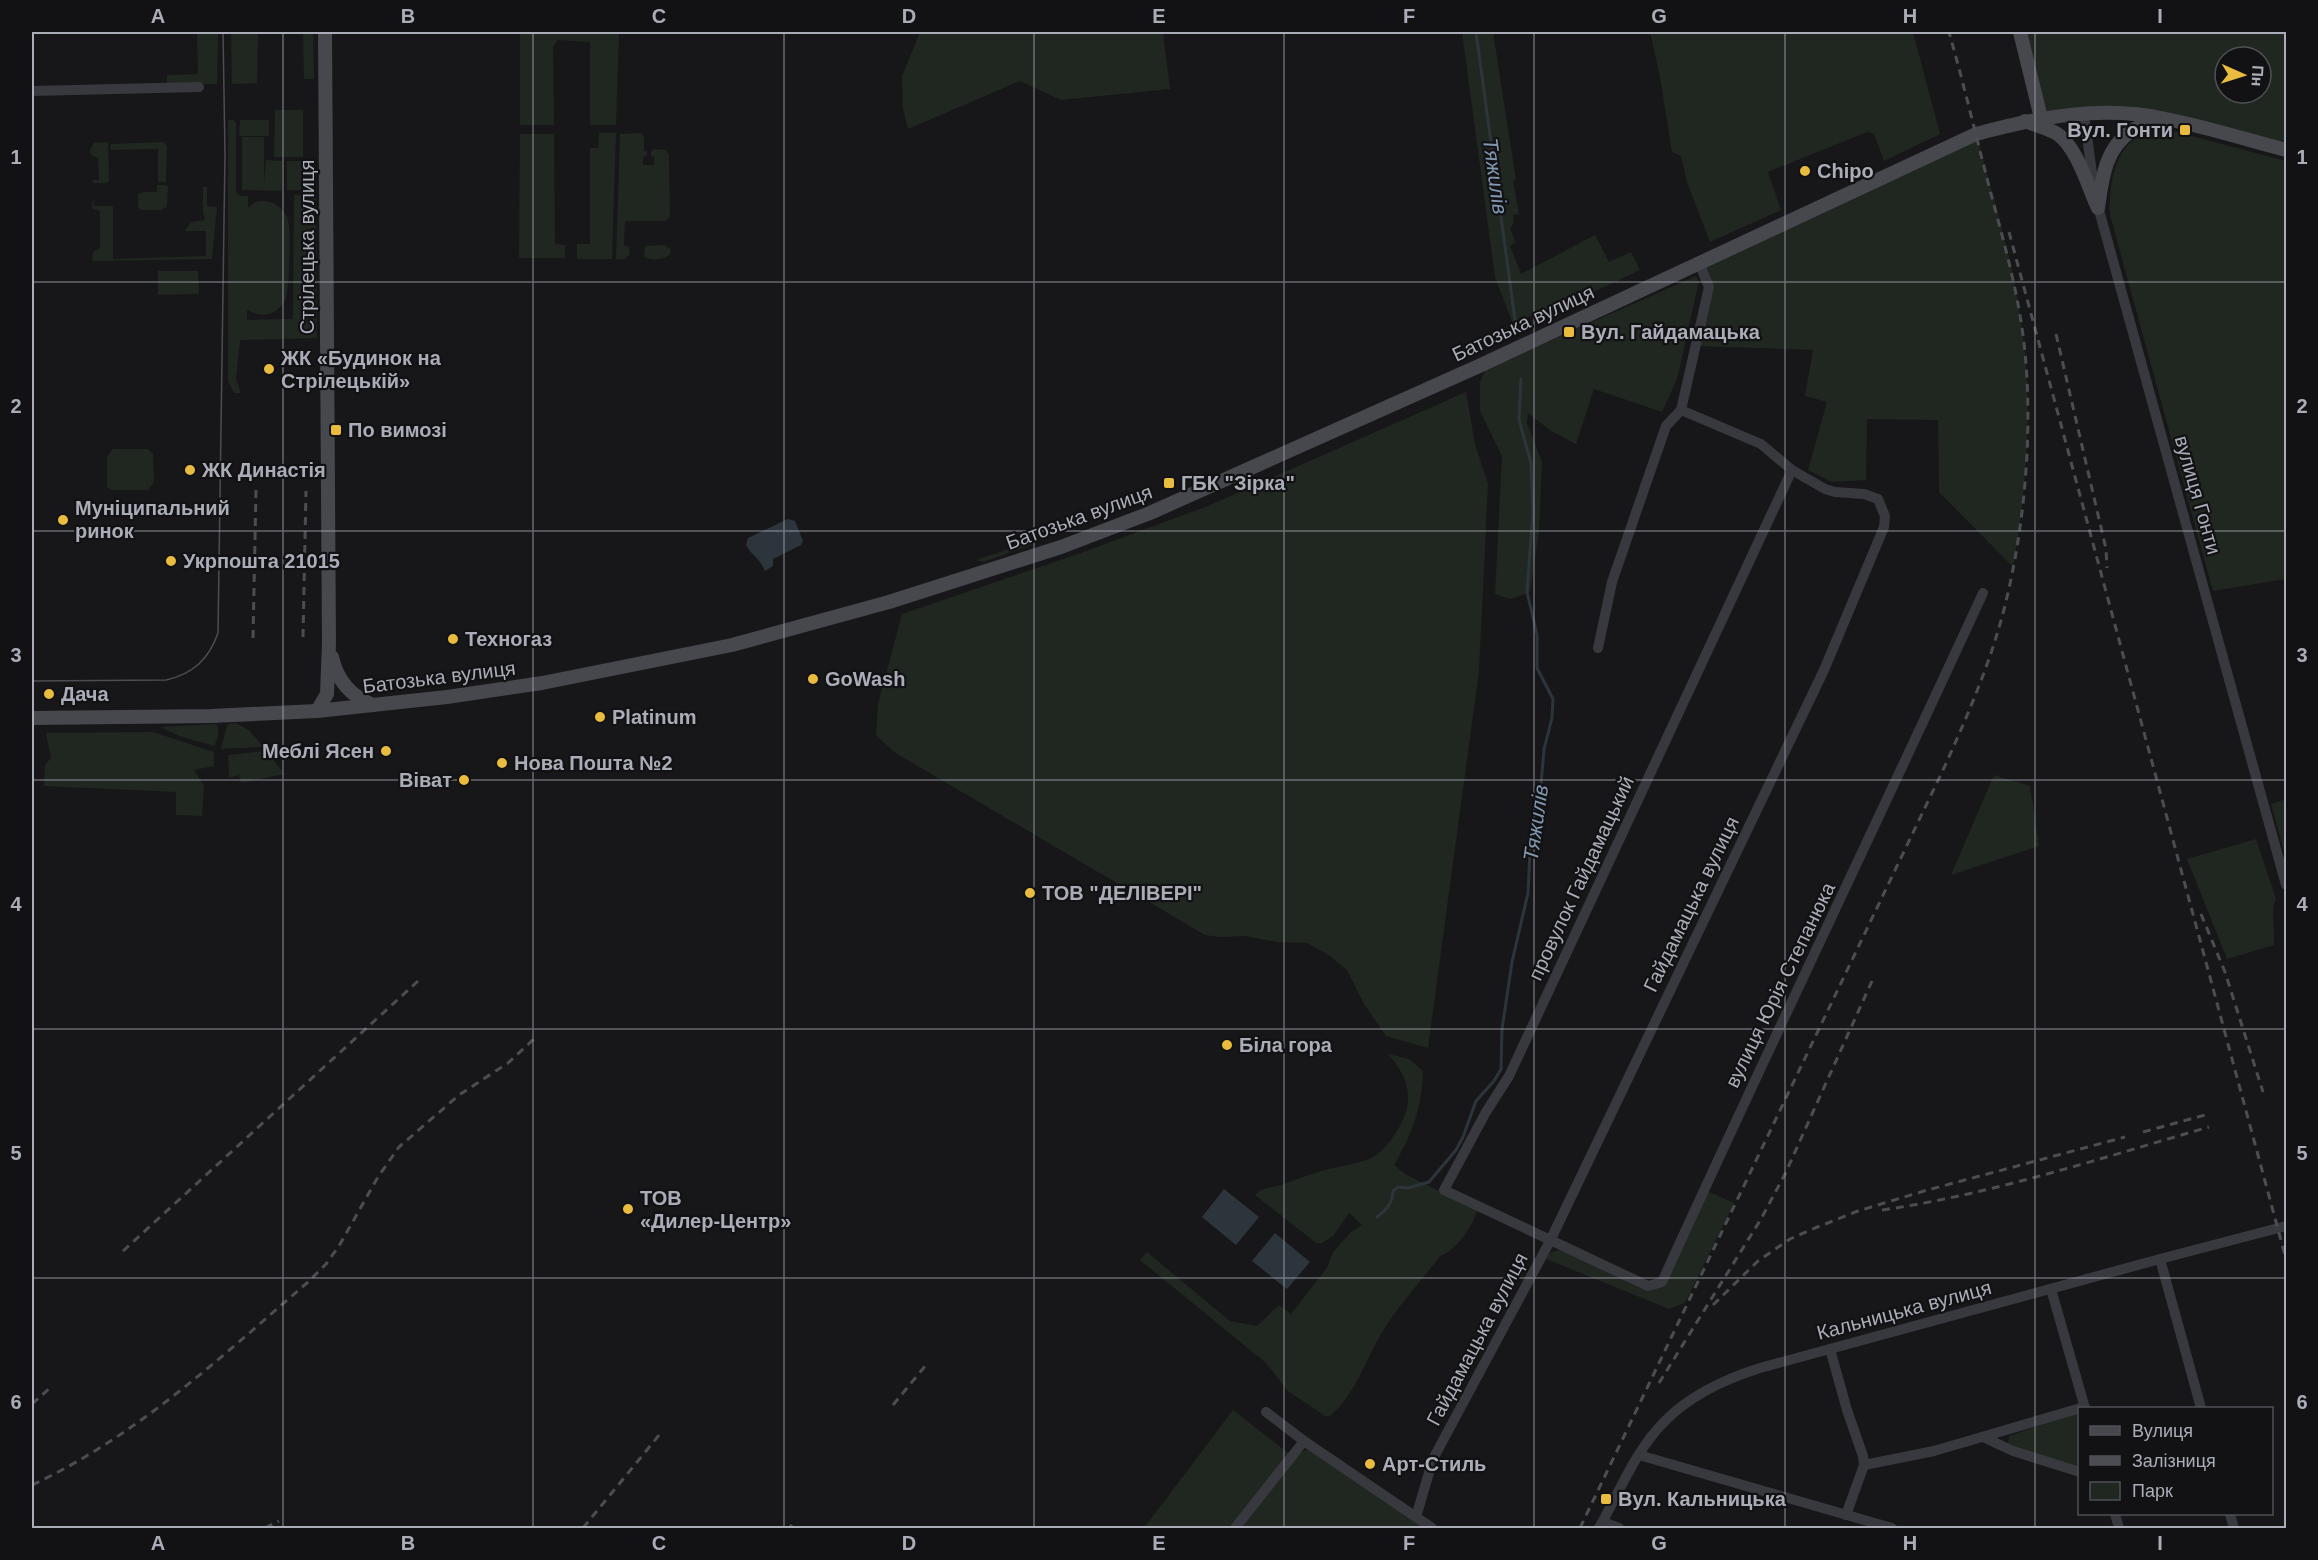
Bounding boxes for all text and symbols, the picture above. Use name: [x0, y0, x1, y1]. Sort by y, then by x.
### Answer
text: A: [151, 5, 165, 27]
text: B: [401, 5, 415, 27]
text: C: [652, 5, 666, 27]
text: D: [902, 5, 916, 27]
text: E: [1152, 5, 1166, 27]
text: F: [1403, 5, 1415, 27]
text: G: [1651, 5, 1667, 27]
text: H: [1903, 5, 1917, 27]
text: I: [2157, 5, 2163, 27]
north arrow: [2213, 45, 2273, 105]
text: Пн: [2248, 65, 2267, 87]
place label: Вул. Гонти: [2067, 119, 2173, 141]
marker: Вул. Гонти: [2178, 123, 2192, 137]
water label: Тяжилів: [1479, 136, 1512, 216]
text: 1: [10, 146, 22, 168]
text: 1: [2296, 146, 2308, 168]
street label: Стрілецька вулиця: [296, 160, 318, 334]
place label: Chipo: [1817, 160, 1874, 182]
marker: Chipo: [1798, 164, 1812, 178]
street label: Батозька вулиця: [1449, 280, 1597, 366]
place label: Вул. Гайдамацька: [1581, 321, 1761, 343]
marker: Вул. Гайдамацька: [1562, 325, 1576, 339]
place label: ЖК «Будинок на Стрілецькій»: [280, 347, 442, 392]
marker: ЖК «Будинок на Стрілецькій»: [262, 362, 276, 376]
text: 2: [10, 395, 22, 417]
text: 2: [2296, 395, 2308, 417]
place label: По вимозі: [348, 419, 447, 441]
marker: По вимозі: [329, 423, 343, 437]
street label: вулиця Гонти: [2171, 433, 2225, 557]
place label: ЖК Династія: [201, 459, 326, 481]
marker: ЖК Династія: [183, 463, 197, 477]
place label: ГБК "Зірка": [1181, 472, 1295, 494]
marker: ГБК "Зірка": [1162, 476, 1176, 490]
street label: Батозька вулиця: [1003, 480, 1155, 554]
place label: Муніципальний ринок: [75, 497, 230, 542]
marker: Муніципальний ринок: [56, 513, 70, 527]
place label: Укрпошта 21015: [183, 550, 340, 572]
marker: Укрпошта 21015: [164, 554, 178, 568]
place label: Техногаз: [465, 628, 552, 650]
marker: Техногаз: [446, 632, 460, 646]
text: 3: [10, 644, 22, 666]
text: 3: [2296, 644, 2308, 666]
street label: Батозька вулиця: [361, 657, 517, 697]
place label: GoWash: [825, 668, 905, 690]
marker: GoWash: [806, 672, 820, 686]
place label: Дача: [61, 683, 109, 705]
marker: Дача: [42, 687, 56, 701]
place label: Platinum: [612, 706, 696, 728]
marker: Platinum: [593, 710, 607, 724]
place label: Меблі Ясен: [262, 740, 374, 762]
marker: Меблі Ясен: [379, 744, 393, 758]
place label: Нова Пошта №2: [514, 752, 673, 774]
marker: Нова Пошта №2: [495, 756, 509, 770]
place label: Віват: [399, 769, 452, 791]
street label: провулок Гайдамацький: [1524, 772, 1638, 984]
marker: Віват: [457, 773, 471, 787]
water label: Тяжилів: [1519, 783, 1552, 863]
street label: Гайдамацька вулиця: [1639, 813, 1743, 995]
street label: вулиця Юрія Степанюка: [1721, 878, 1840, 1091]
place label: ТОВ "ДЕЛІВЕРІ": [1042, 882, 1202, 904]
marker: ТОВ "ДЕЛІВЕРІ": [1023, 886, 1037, 900]
text: 4: [10, 893, 22, 915]
text: 4: [2296, 893, 2308, 915]
place label: Біла гора: [1239, 1034, 1333, 1056]
marker: Біла гора: [1220, 1038, 1234, 1052]
text: 5: [10, 1142, 22, 1164]
text: 5: [2296, 1142, 2308, 1164]
place label: ТОВ «Дилер-Центр»: [640, 1187, 791, 1232]
marker: ТОВ «Дилер-Центр»: [621, 1202, 635, 1216]
street label: Гайдамацька вулиця: [1422, 1249, 1532, 1429]
street label: Кальницька вулиця: [1814, 1276, 1994, 1344]
text: 6: [10, 1391, 22, 1413]
text: 6: [2296, 1391, 2308, 1413]
legend: [2078, 1407, 2273, 1515]
text: Вулиця: [2132, 1421, 2193, 1441]
text: Залізниця: [2132, 1451, 2216, 1471]
place label: Арт-Стиль: [1382, 1453, 1486, 1475]
marker: Арт-Стиль: [1363, 1457, 1377, 1471]
text: Парк: [2132, 1481, 2173, 1501]
place label: Вул. Кальницька: [1618, 1488, 1787, 1510]
marker: Вул. Кальницька: [1599, 1492, 1613, 1506]
text: A: [151, 1532, 165, 1554]
text: B: [401, 1532, 415, 1554]
text: C: [652, 1532, 666, 1554]
text: D: [902, 1532, 916, 1554]
text: E: [1152, 1532, 1166, 1554]
text: F: [1403, 1532, 1415, 1554]
text: G: [1651, 1532, 1667, 1554]
text: H: [1903, 1532, 1917, 1554]
text: I: [2157, 1532, 2163, 1554]

